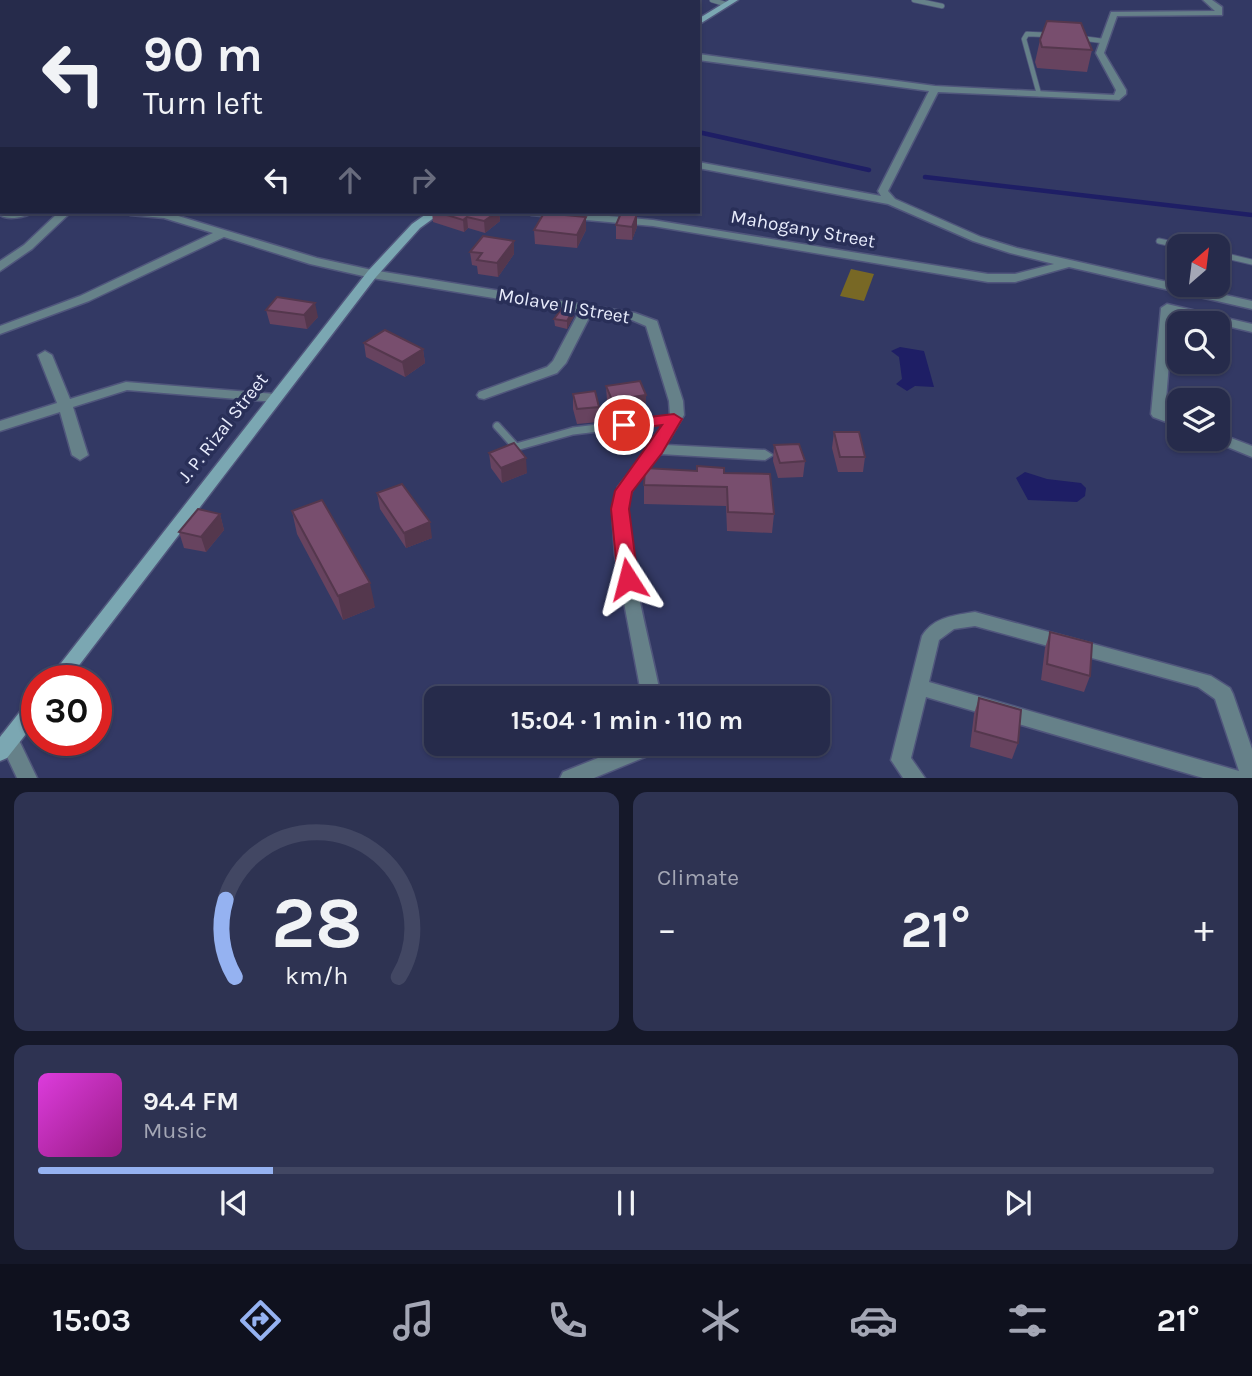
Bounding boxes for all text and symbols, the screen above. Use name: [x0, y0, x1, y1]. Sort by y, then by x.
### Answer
text: 90 m: [143, 26, 263, 83]
icon: left: [28, 28, 119, 119]
text: Turn left: [143, 85, 263, 122]
icon: left: [258, 161, 296, 199]
icon: ahead: [331, 161, 369, 199]
icon: right: [404, 161, 442, 199]
street label: Mahogany Street: [729, 205, 877, 253]
north arrow: [1167, 234, 1230, 298]
map controls: [1167, 234, 1230, 451]
street label: Molave II Street: [496, 284, 632, 328]
button: search: [1167, 311, 1230, 374]
street label: J. P. Rizal Street: [173, 369, 273, 487]
button: layers: [1167, 388, 1230, 451]
pin: [594, 395, 654, 455]
icon: arrive: [605, 406, 643, 444]
position arrow: [591, 542, 665, 616]
speed limit sign: 30: [21, 665, 112, 756]
text: 15:04 · 1 min · 110 m: [511, 705, 743, 736]
text: Climate: [657, 864, 739, 891]
text: 28: [271, 881, 362, 966]
text: 21°: [900, 899, 971, 960]
text: −: [657, 907, 677, 952]
text: +: [1194, 907, 1214, 952]
text: km/h: [285, 961, 348, 990]
text: 94.4 FM: [143, 1086, 239, 1117]
text: Music: [143, 1117, 207, 1144]
icon: previous: [215, 1184, 253, 1222]
icon: pause: [607, 1184, 645, 1222]
icon: next: [999, 1184, 1037, 1222]
icon: directions: [236, 1296, 285, 1345]
icon: music: [389, 1296, 438, 1345]
icon: phone: [543, 1296, 592, 1345]
icon: climate: [696, 1296, 745, 1345]
icon: car: [849, 1296, 898, 1345]
icon: filters: [1003, 1296, 1052, 1345]
text: 15:03: [52, 1302, 131, 1339]
text: 21°: [1156, 1302, 1200, 1339]

